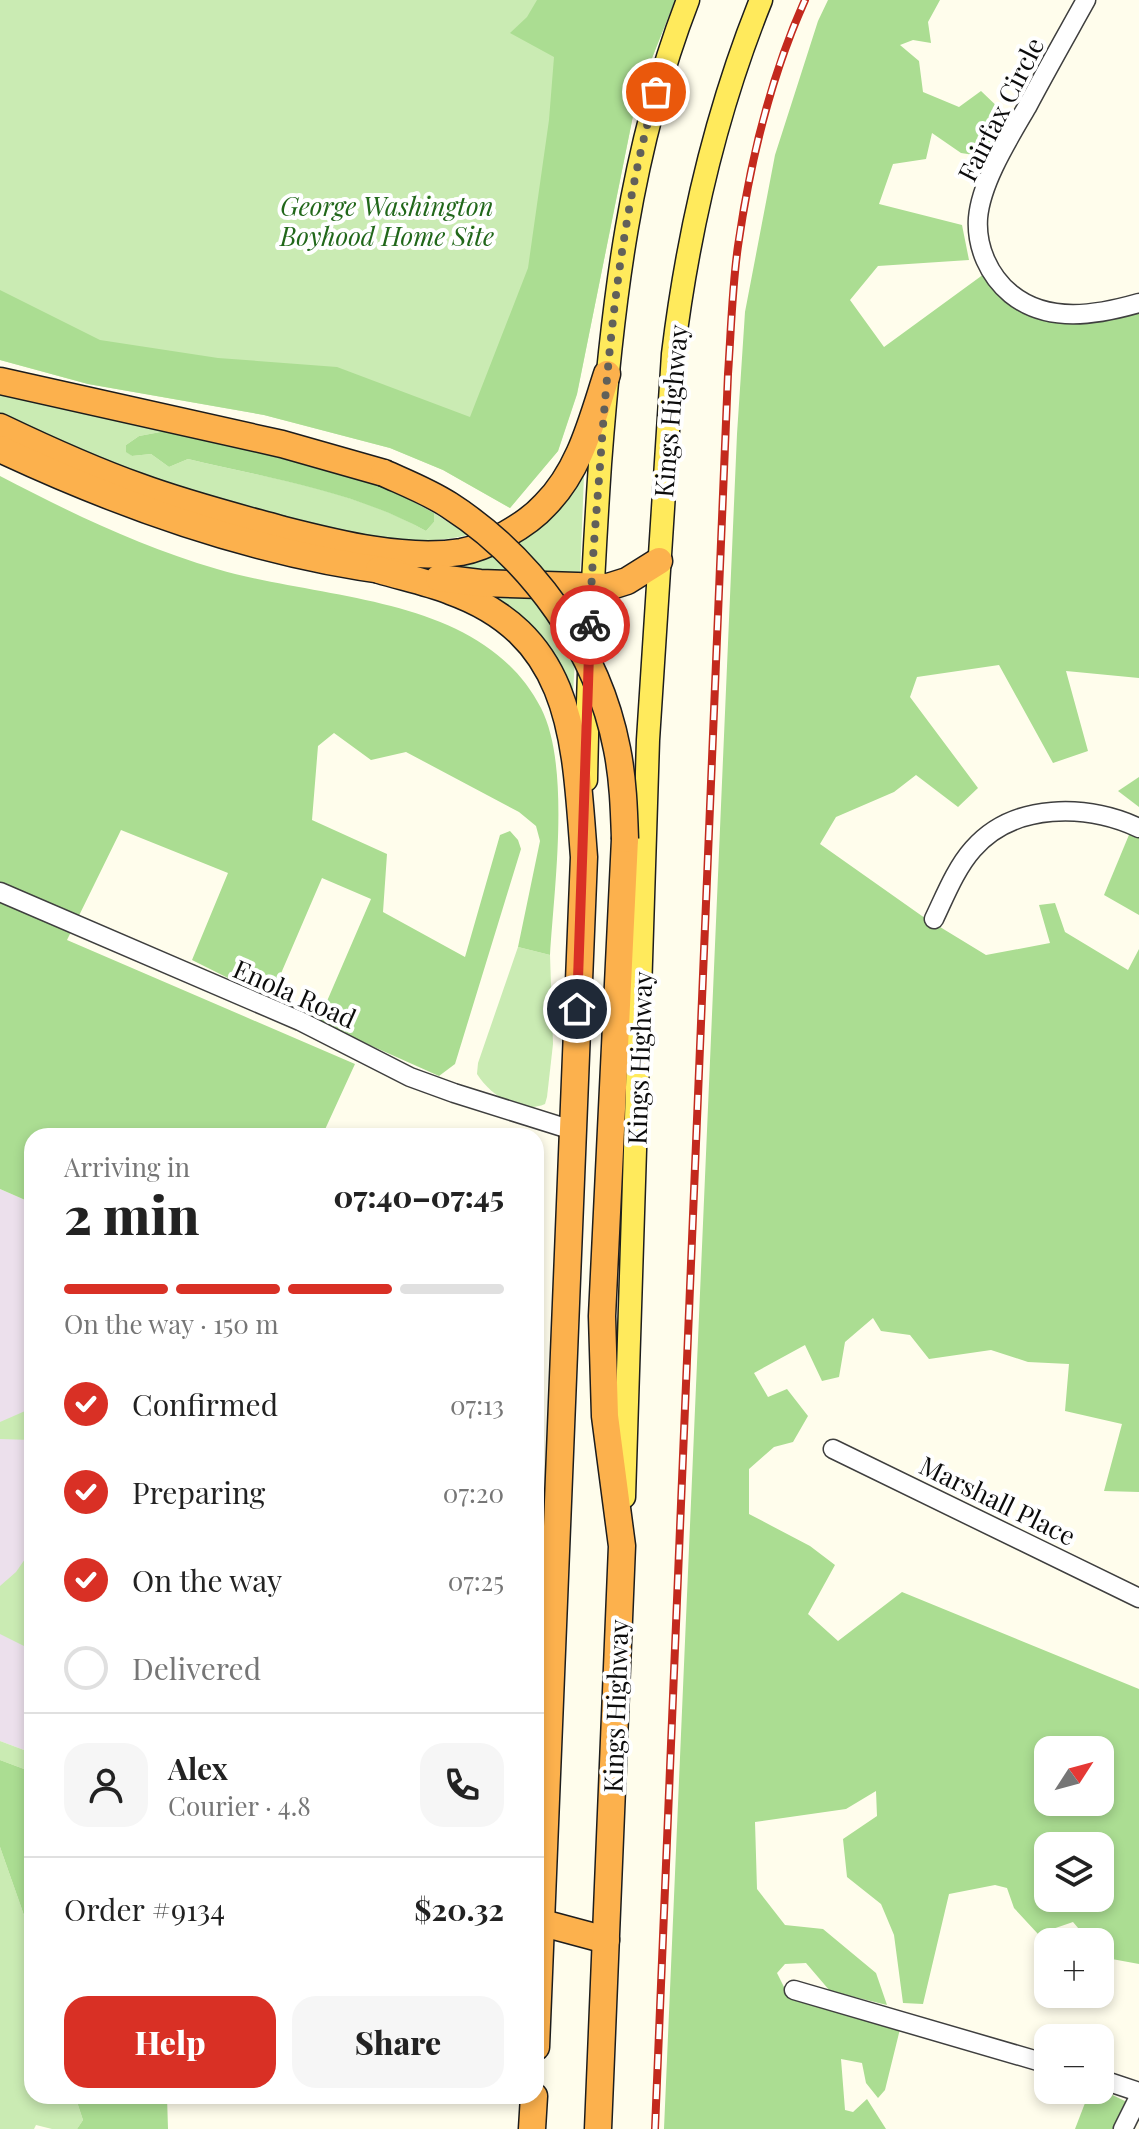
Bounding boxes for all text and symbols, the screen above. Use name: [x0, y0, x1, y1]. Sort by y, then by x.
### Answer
street label: Fairfax Circle: [949, 31, 1051, 187]
pin: [622, 58, 690, 126]
icon: bag: [634, 70, 678, 114]
park label: George Washington Boyhood Home Site: [279, 188, 494, 253]
street label: Kings Highway: [645, 323, 695, 499]
courier: [550, 585, 630, 665]
icon: bike: [568, 603, 612, 647]
street label: Enola Road: [228, 950, 362, 1036]
street label: Kings Highway: [618, 971, 660, 1145]
pin: [543, 975, 611, 1043]
icon: home: [555, 987, 599, 1031]
text: Arriving in: [64, 1149, 190, 1184]
text: 07:40–07:45: [333, 1176, 504, 1216]
text: 2 min: [64, 1179, 199, 1248]
text: On the way · 150 m: [64, 1306, 279, 1341]
icon: check: [64, 1382, 108, 1426]
text: Confirmed: [132, 1384, 278, 1424]
text: 07:13: [450, 1387, 504, 1422]
street label: Marshall Place: [914, 1447, 1082, 1553]
icon: check: [64, 1470, 108, 1514]
text: Preparing: [132, 1472, 265, 1512]
text: 07:20: [443, 1475, 504, 1510]
icon: check: [64, 1558, 108, 1602]
text: On the way: [132, 1560, 282, 1600]
text: 07:25: [448, 1563, 504, 1598]
street label: Kings Highway: [594, 1619, 636, 1793]
text: Delivered: [132, 1648, 261, 1688]
north arrow: [1034, 1736, 1114, 1816]
map controls: [1034, 1736, 1114, 2104]
button: person: [64, 1743, 148, 1827]
button: phone: [420, 1743, 504, 1827]
text: Alex: [168, 1748, 228, 1788]
text: Courier · 4.8: [168, 1788, 311, 1823]
button: layers: [1034, 1832, 1114, 1912]
text: Order #9134: [64, 1889, 225, 1929]
text: $20.32: [414, 1889, 504, 1929]
button: +: [1034, 1928, 1114, 2008]
button: Help: [64, 1996, 276, 2088]
button: Share: [292, 1996, 504, 2088]
button: −: [1034, 2024, 1114, 2104]

